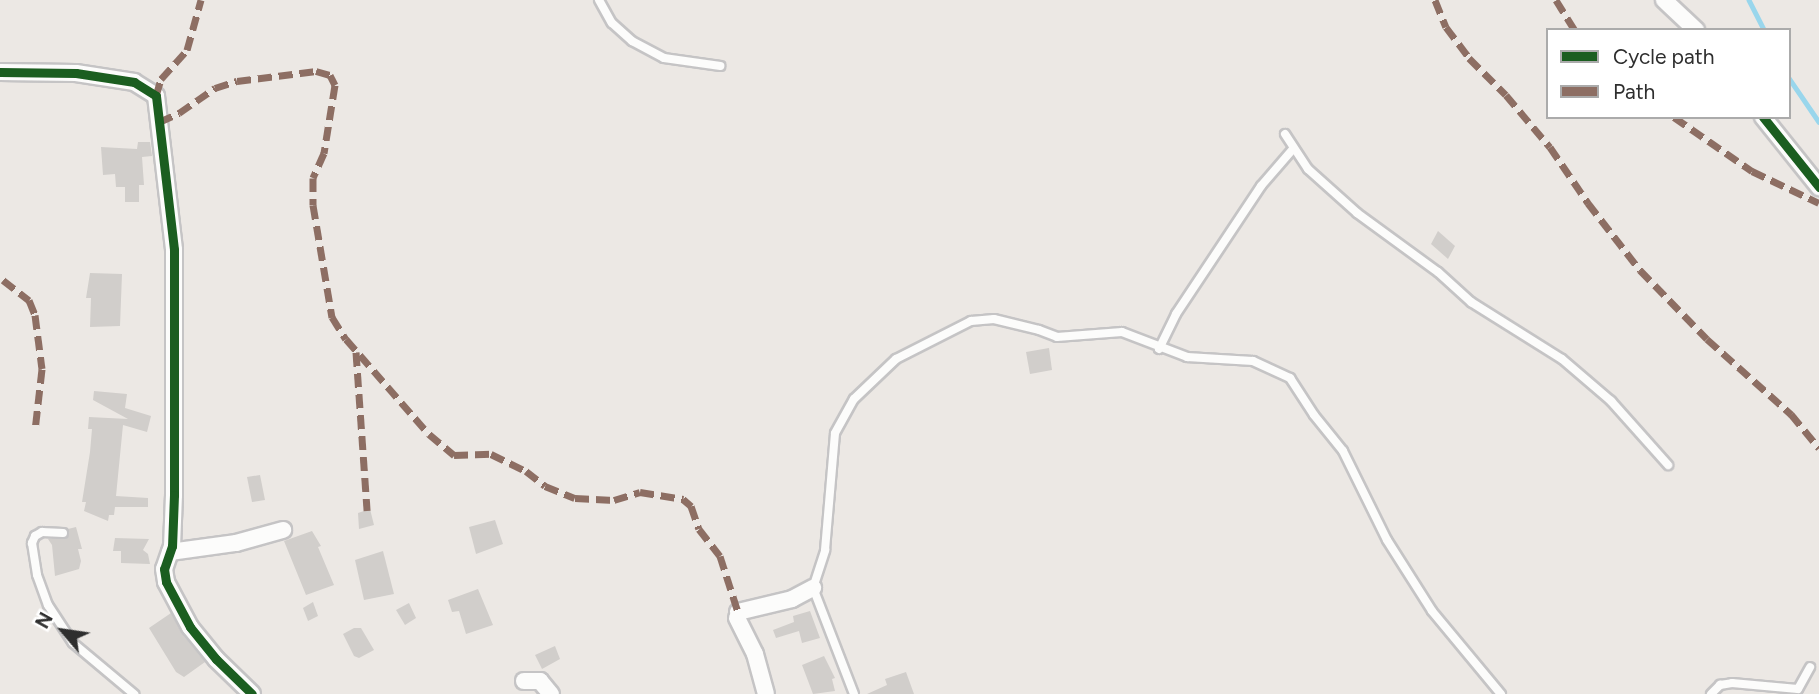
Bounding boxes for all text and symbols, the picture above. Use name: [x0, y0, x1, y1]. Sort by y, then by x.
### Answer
legend: [1546, 28, 1791, 119]
text: Cycle path: [1613, 44, 1714, 69]
text: Path: [1613, 79, 1655, 104]
north arrow: [28, 596, 98, 666]
text: N: [31, 609, 58, 633]

